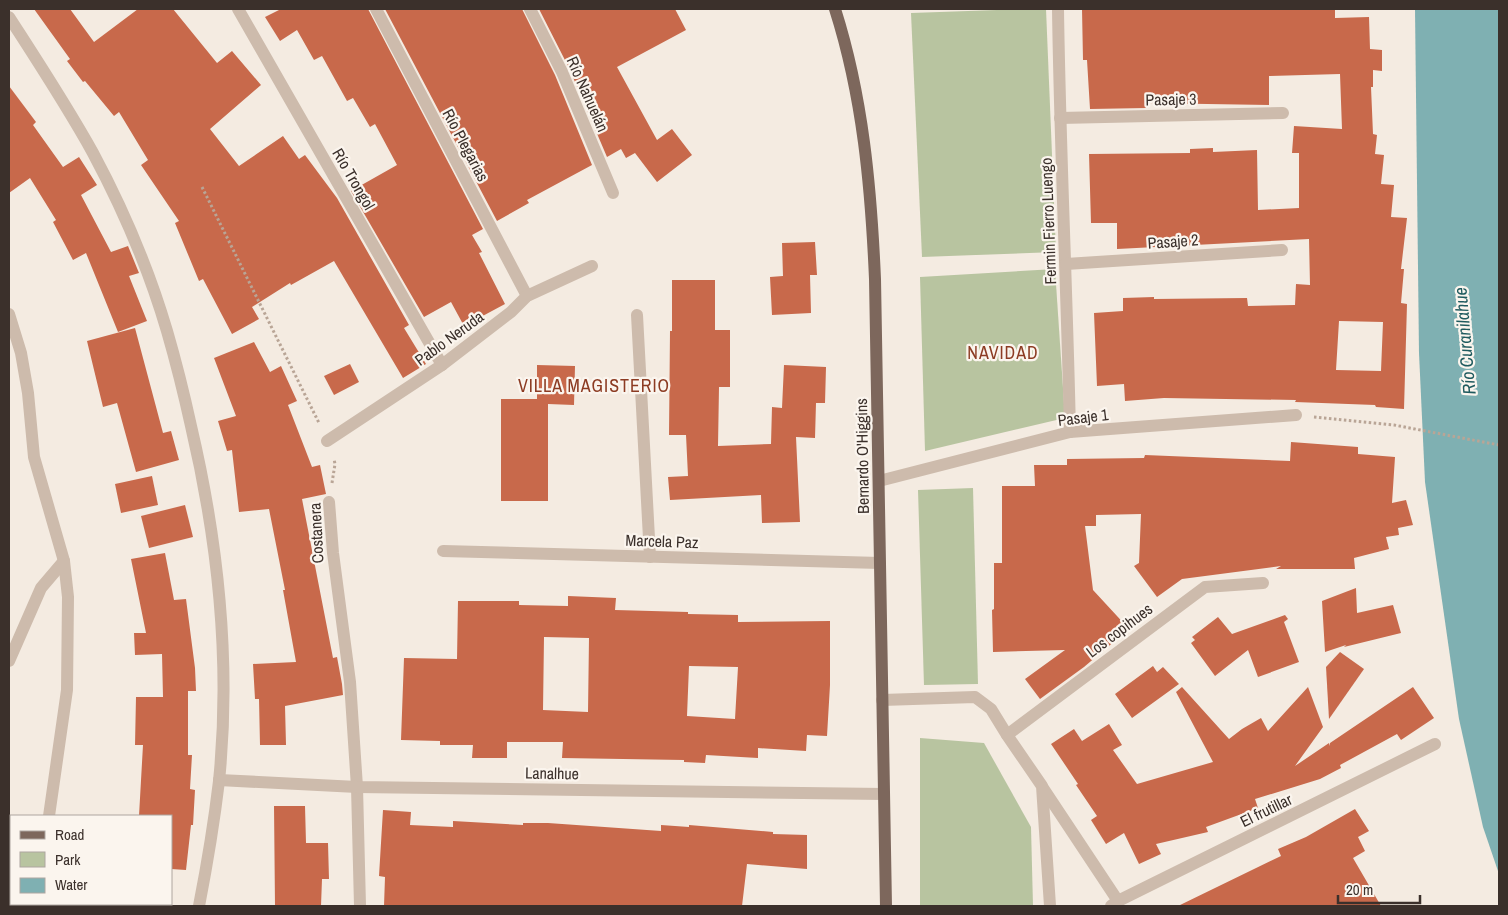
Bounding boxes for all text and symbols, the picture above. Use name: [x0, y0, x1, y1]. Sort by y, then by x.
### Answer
street label: Río Nahuelán: [562, 53, 614, 135]
street label: Pasaje 3: [1145, 88, 1197, 110]
street label: Río Plegarias: [438, 105, 494, 185]
street label: Río Trongol: [328, 144, 381, 214]
street label: Fermin Fierro Luengo: [1035, 157, 1061, 285]
street label: Pasaje 2: [1147, 228, 1199, 254]
water label: Río Curanilahue: [1447, 286, 1482, 396]
street label: Pablo Neruda: [410, 305, 488, 370]
district label: NAVIDAD: [967, 340, 1039, 365]
district label: VILLA MAGISTERIO: [518, 373, 670, 398]
street label: Bernardo O'Higgins: [850, 398, 874, 514]
street label: Pasaje 1: [1056, 403, 1110, 431]
street label: Costanera: [303, 502, 329, 564]
street label: Marcela Paz: [625, 529, 699, 553]
street label: Los copihues: [1081, 598, 1157, 662]
street label: Lanalhue: [525, 762, 579, 784]
street label: El frutillar: [1236, 788, 1296, 832]
legend: [10, 815, 172, 905]
text: Road: [55, 824, 84, 845]
text: Park: [55, 849, 81, 870]
scale bar: [1338, 872, 1420, 904]
text: Water: [55, 874, 87, 895]
text: 20 m: [1346, 879, 1373, 900]

